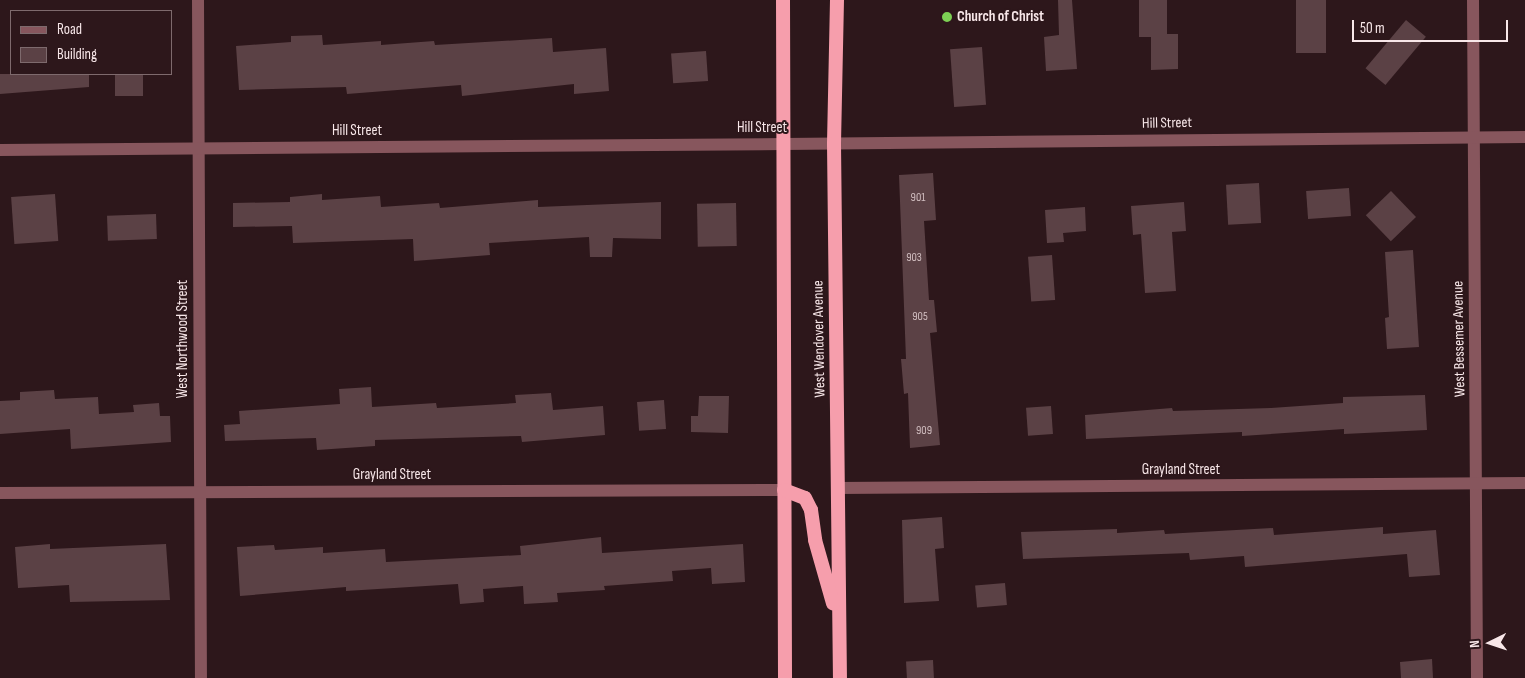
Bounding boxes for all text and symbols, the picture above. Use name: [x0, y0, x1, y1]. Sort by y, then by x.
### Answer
place label: Church of Christ: [957, 8, 1044, 26]
legend: [10, 10, 172, 75]
scale bar: [1355, 10, 1511, 42]
marker: Church of Christ: [941, 11, 953, 23]
text: 50 m: [1360, 19, 1385, 38]
text: Road: [57, 20, 82, 39]
text: Building: [57, 45, 97, 64]
street label: Hill Street: [1142, 114, 1192, 132]
street label: Hill Street: [737, 119, 787, 137]
street label: Hill Street: [332, 122, 382, 140]
house number: 901: [911, 191, 925, 205]
house number: 903: [906, 251, 922, 265]
street label: West Northwood Street: [174, 280, 192, 398]
street label: West Wendover Avenue: [809, 280, 829, 398]
street label: West Bessemer Avenue: [1449, 281, 1469, 397]
house number: 905: [912, 310, 928, 324]
house number: 909: [916, 424, 932, 438]
street label: Grayland Street: [1142, 461, 1220, 479]
street label: Grayland Street: [353, 466, 431, 484]
north arrow: [1465, 618, 1515, 668]
text: N: [1466, 640, 1483, 648]

